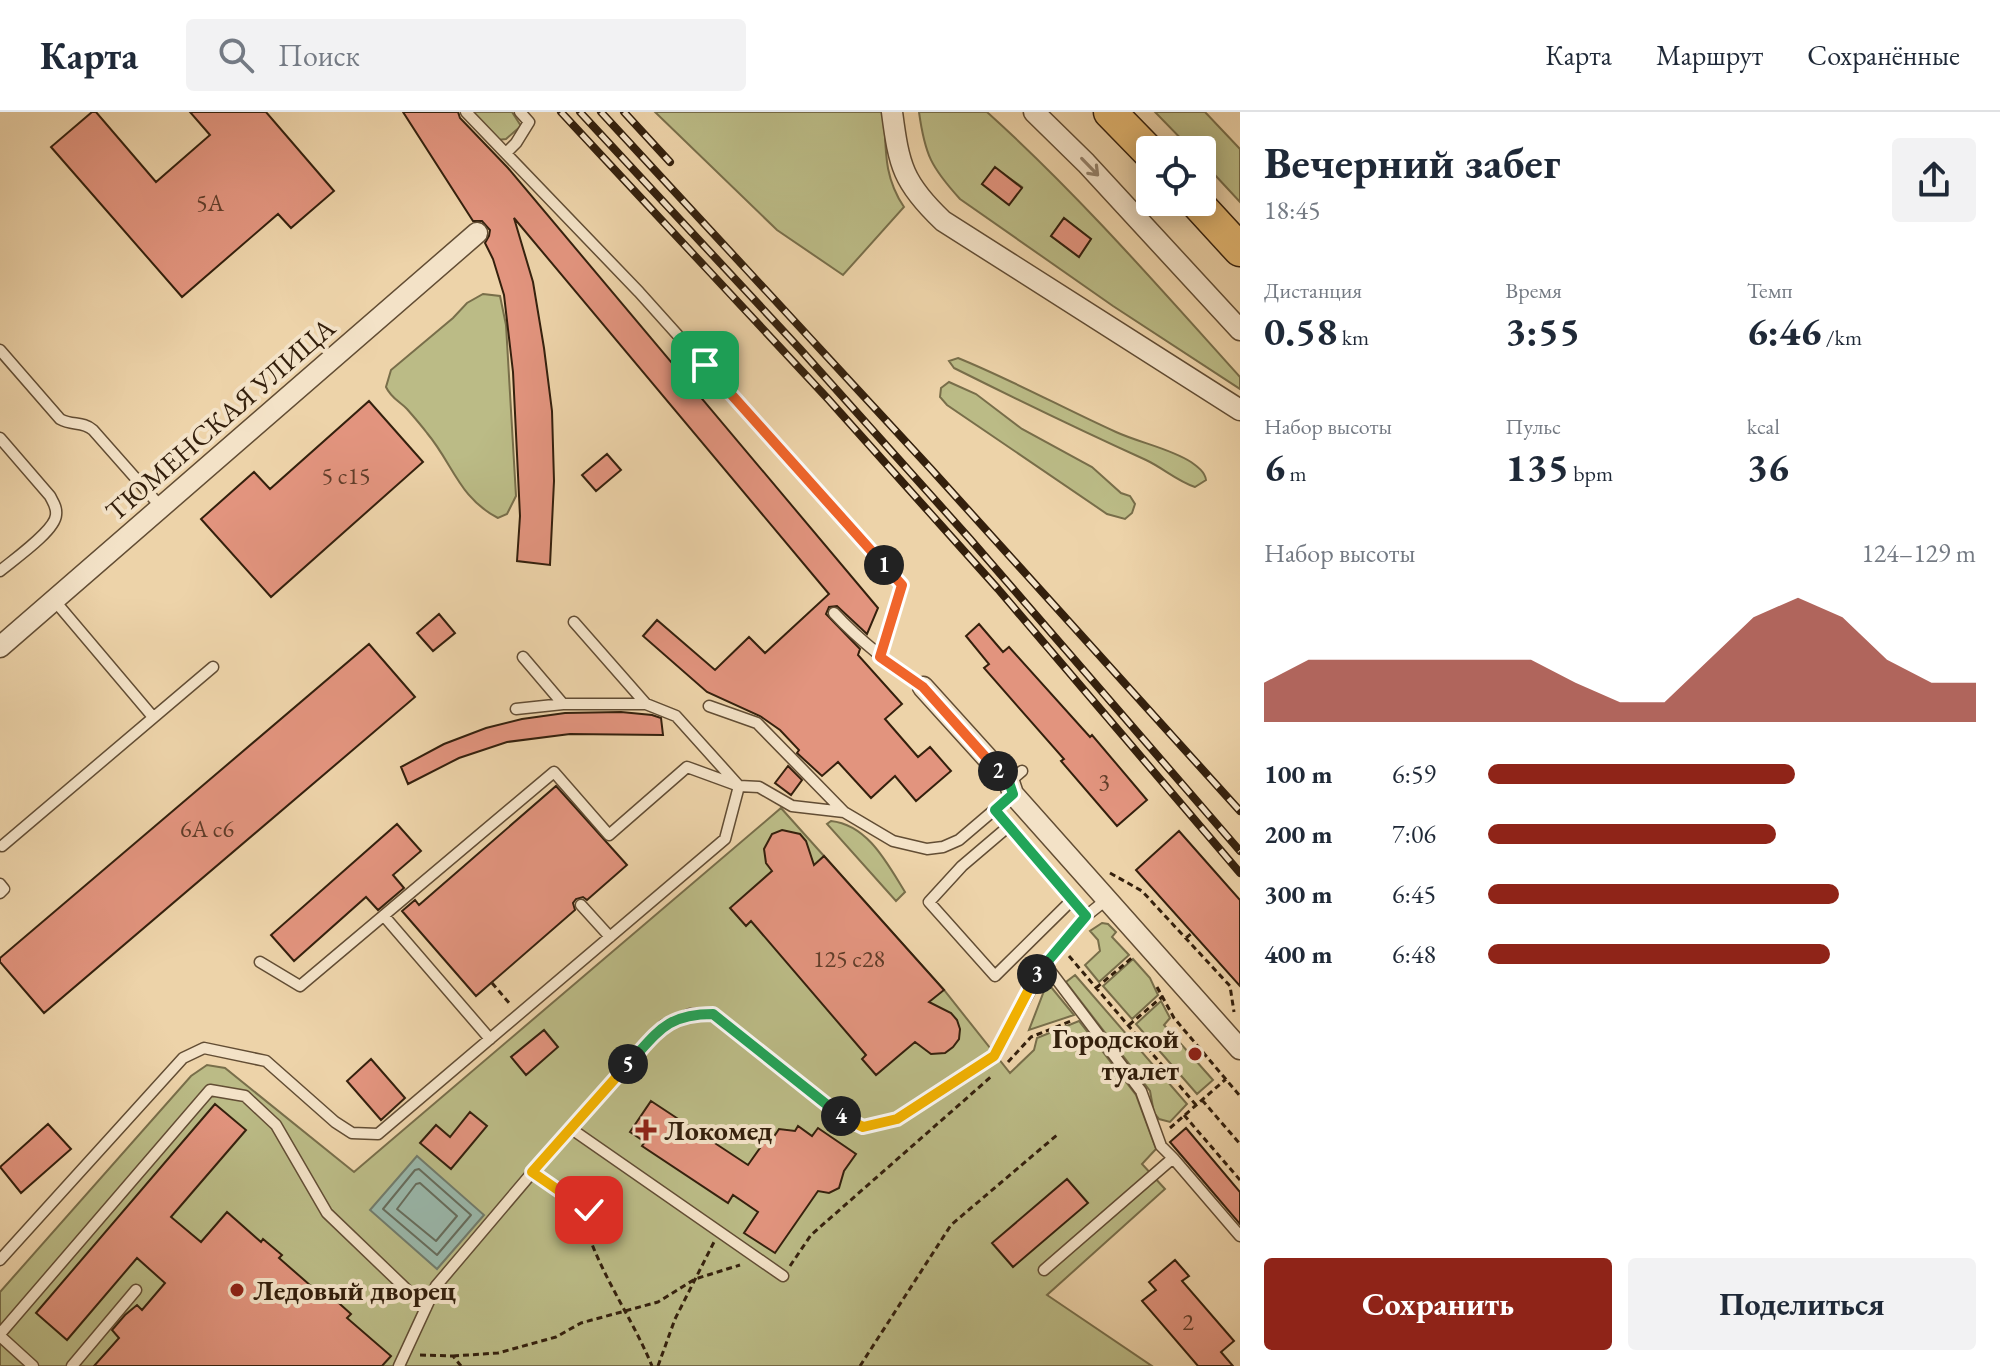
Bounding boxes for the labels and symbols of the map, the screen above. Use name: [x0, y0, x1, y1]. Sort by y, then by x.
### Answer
one-way arrow: [1080, 156, 1098, 176]
house number: 5А: [196, 187, 224, 218]
street label: ТЮМЕНСКАЯ УЛИЦА: [98, 309, 343, 529]
pin: [671, 331, 739, 399]
house number: 5 с15: [321, 460, 371, 491]
pin: 1: [864, 545, 904, 585]
pin: 2: [978, 751, 1018, 791]
house number: 3: [1098, 766, 1110, 797]
house number: 6А с6: [180, 813, 234, 844]
house number: 125 с28: [813, 943, 885, 974]
pin: 3: [1017, 954, 1057, 994]
place label: Городской туалет: [1052, 1020, 1179, 1088]
pin: 5: [608, 1044, 648, 1084]
marker: Городской туалет: [1186, 1045, 1204, 1063]
pin: 4: [821, 1096, 861, 1136]
place label: Локомед: [664, 1112, 773, 1148]
marker: Локомед: [635, 1119, 657, 1141]
pin: [555, 1176, 623, 1244]
place label: Ледовый дворец: [253, 1272, 456, 1308]
marker: Ледовый дворец: [228, 1281, 246, 1299]
house number: 2: [1182, 1306, 1194, 1337]

